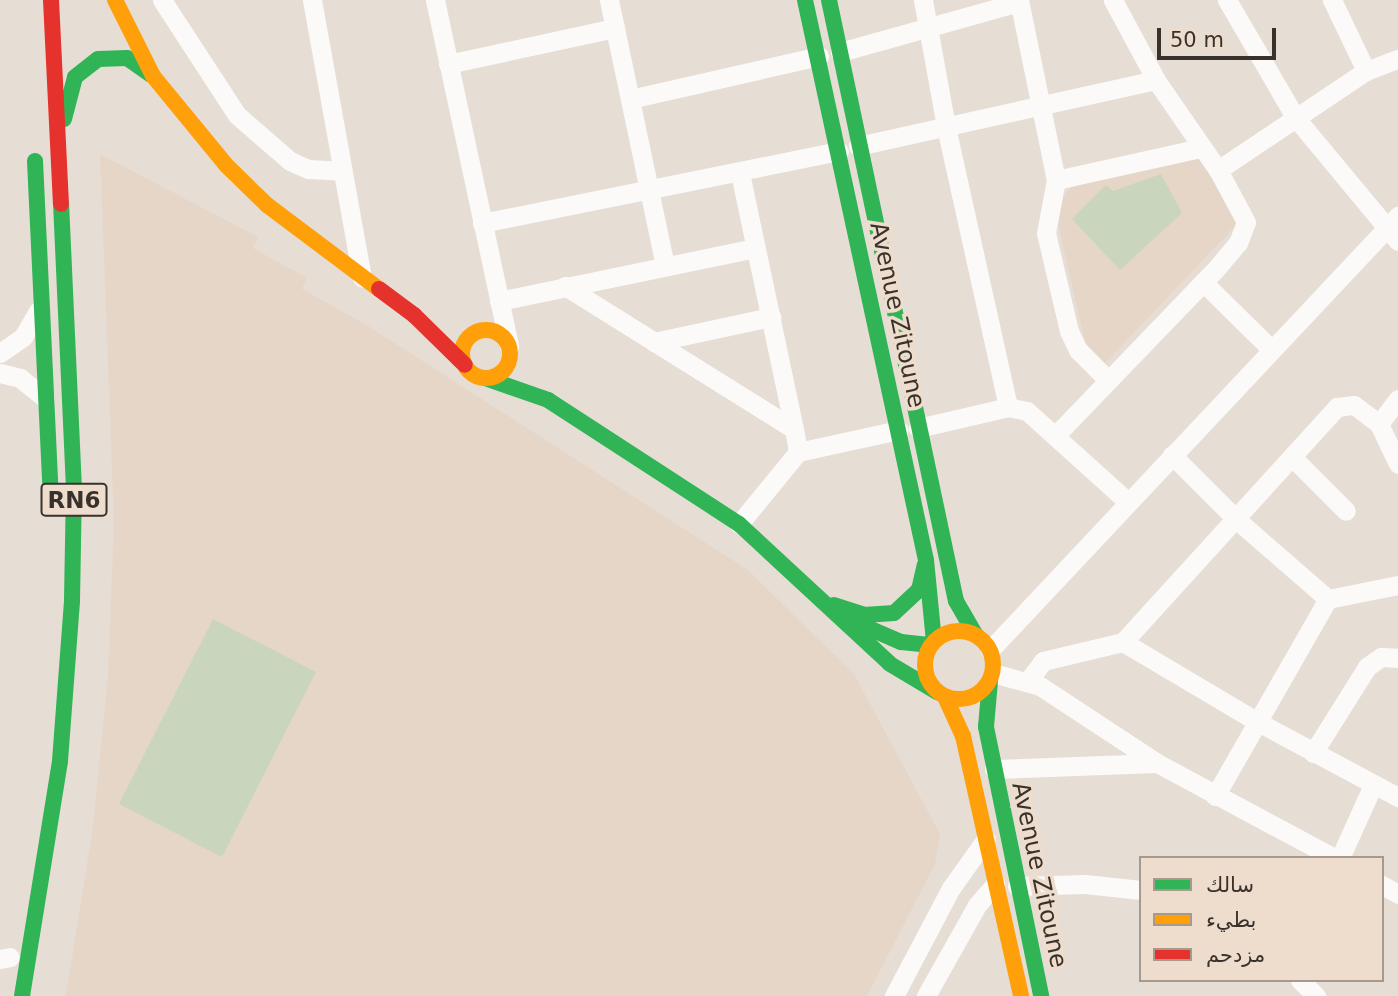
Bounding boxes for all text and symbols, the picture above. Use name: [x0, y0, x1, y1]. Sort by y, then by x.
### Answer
scale bar: [1160, 14, 1279, 58]
text: 50 m: [1170, 28, 1224, 52]
street label: Avenue Zitoune: [863, 219, 931, 411]
road number: RN6: [39, 480, 109, 520]
street label: Avenue Zitoune: [1005, 779, 1073, 971]
legend: [1139, 856, 1384, 982]
text: سالك: [1206, 873, 1254, 897]
text: بطيء: [1206, 908, 1256, 932]
text: مزدحم: [1206, 943, 1265, 967]

